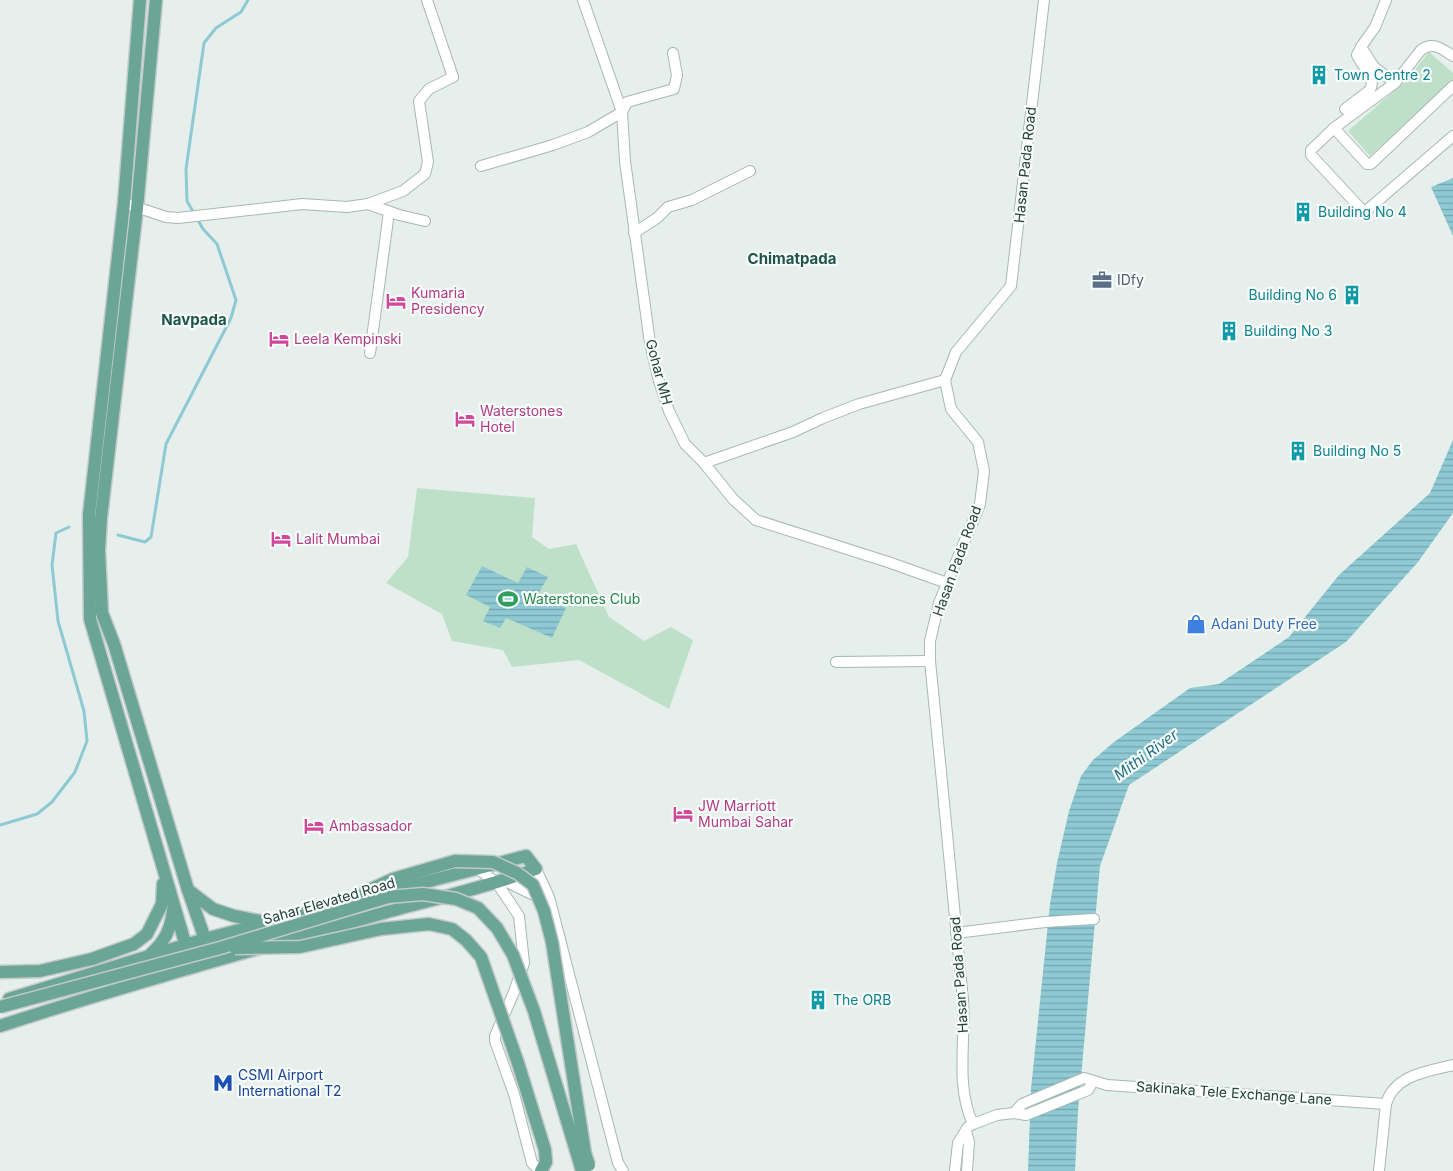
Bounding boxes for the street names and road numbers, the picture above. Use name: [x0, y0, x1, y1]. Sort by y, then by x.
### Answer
street label: Hasan Pada Road: [1010, 106, 1039, 224]
street label: Gohar MH: [643, 337, 676, 407]
street label: Hasan Pada Road: [929, 503, 984, 619]
street label: Sahar Elevated Road: [261, 874, 397, 927]
street label: Hasan Pada Road: [946, 916, 971, 1034]
street label: Sakinaka Tele Exchange Lane: [1136, 1077, 1332, 1108]

